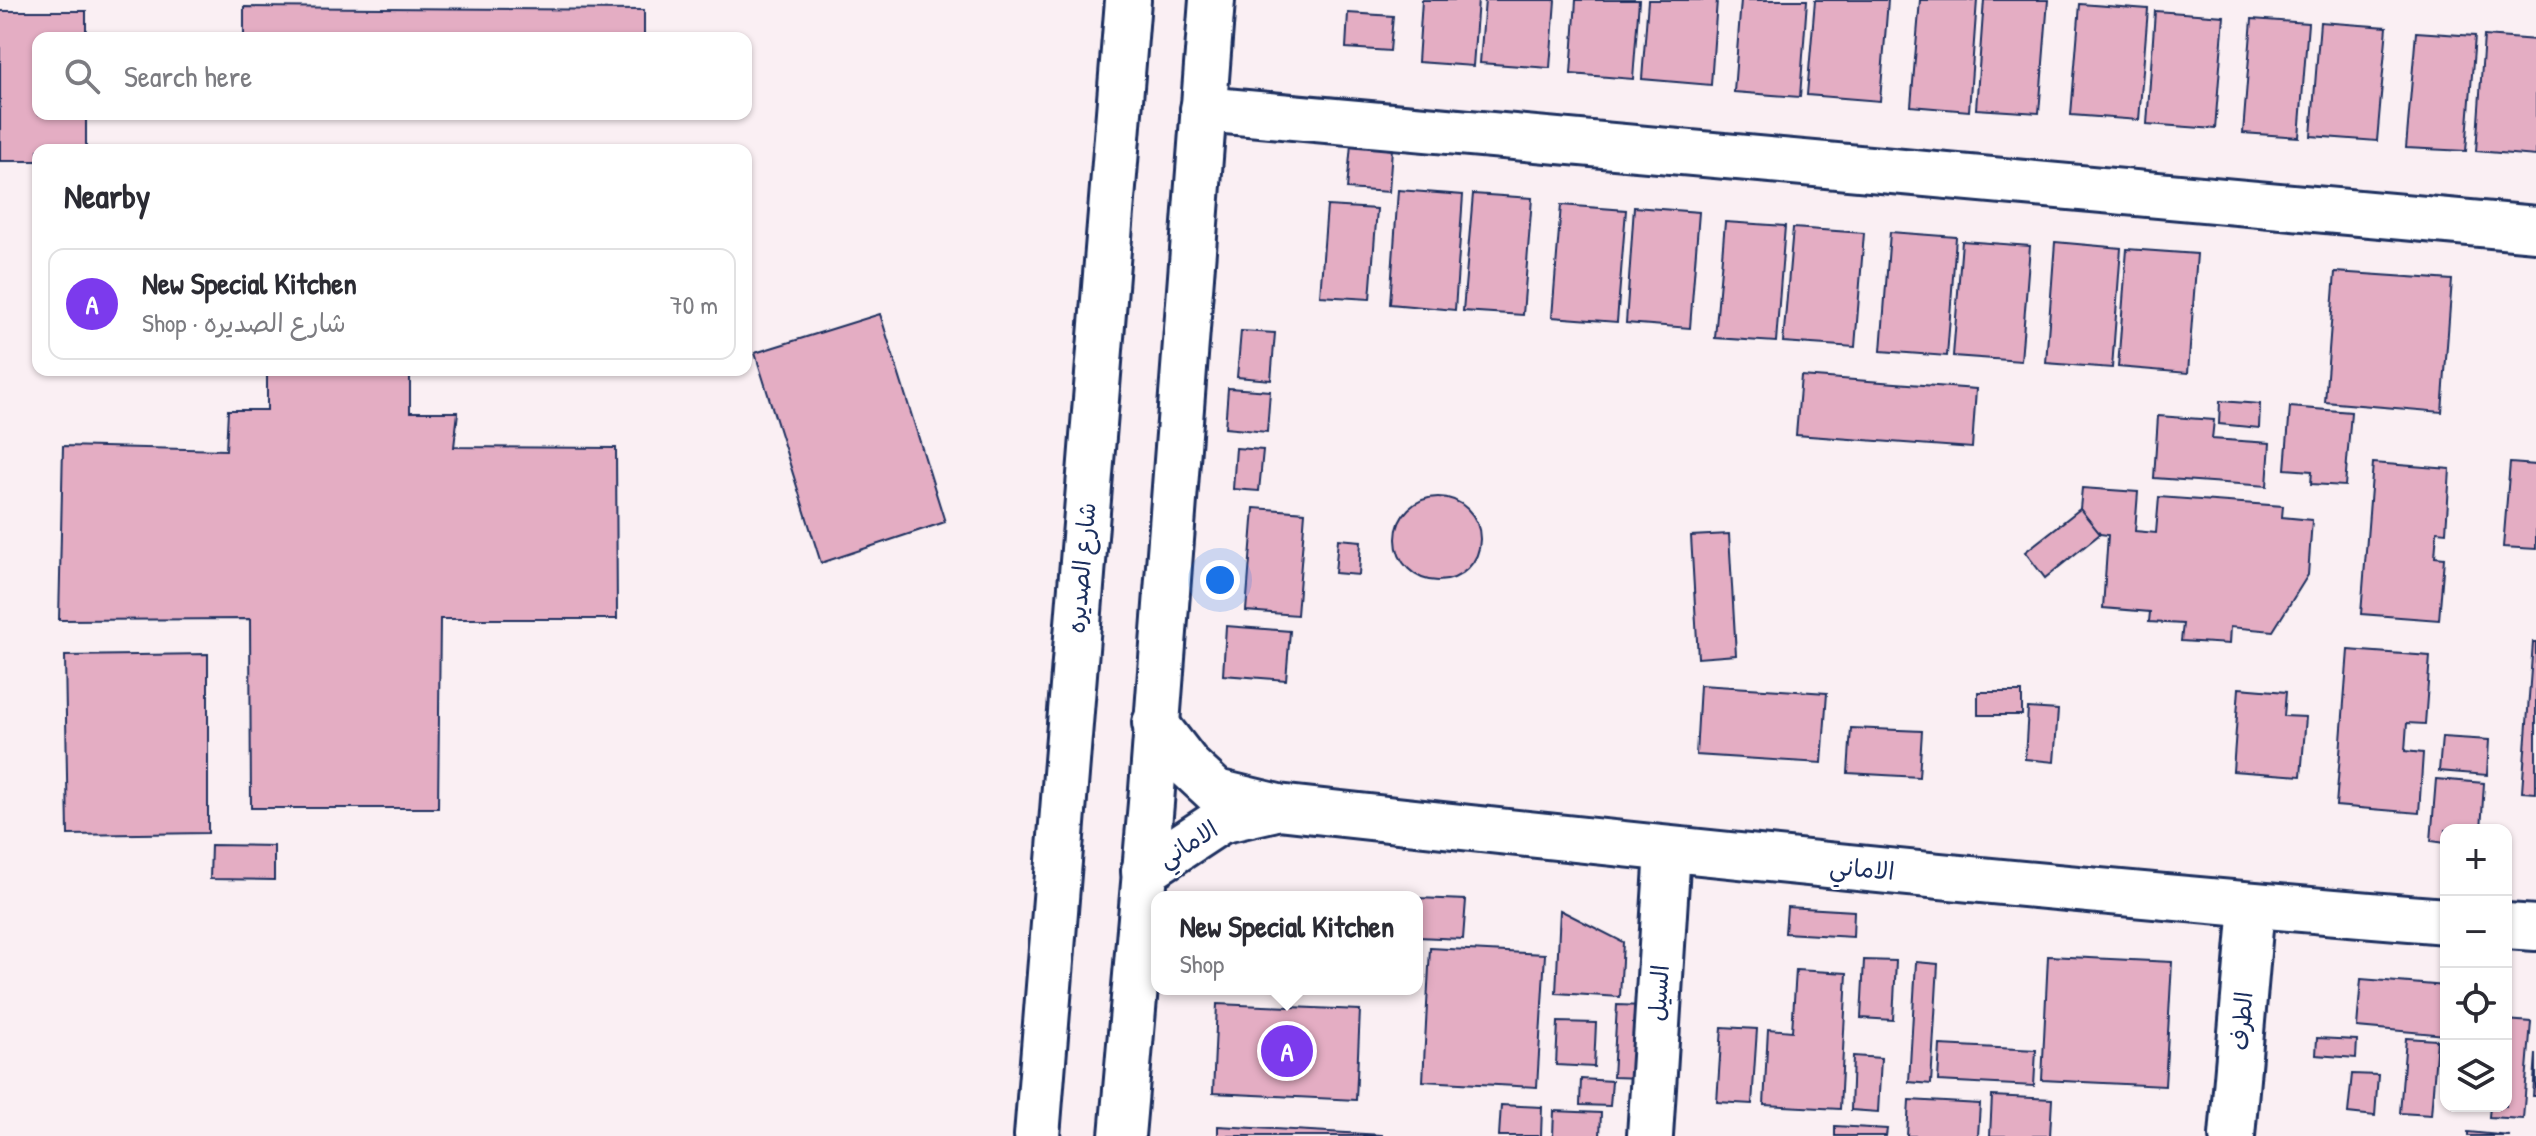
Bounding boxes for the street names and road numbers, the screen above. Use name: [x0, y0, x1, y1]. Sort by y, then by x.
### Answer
street label: شارع الصديره: [1059, 501, 1105, 635]
street label: الاماني: [1152, 812, 1227, 879]
street label: الاماني: [1828, 849, 1896, 893]
street label: السيل: [1640, 964, 1676, 1022]
street label: الطرف: [2222, 990, 2260, 1052]

